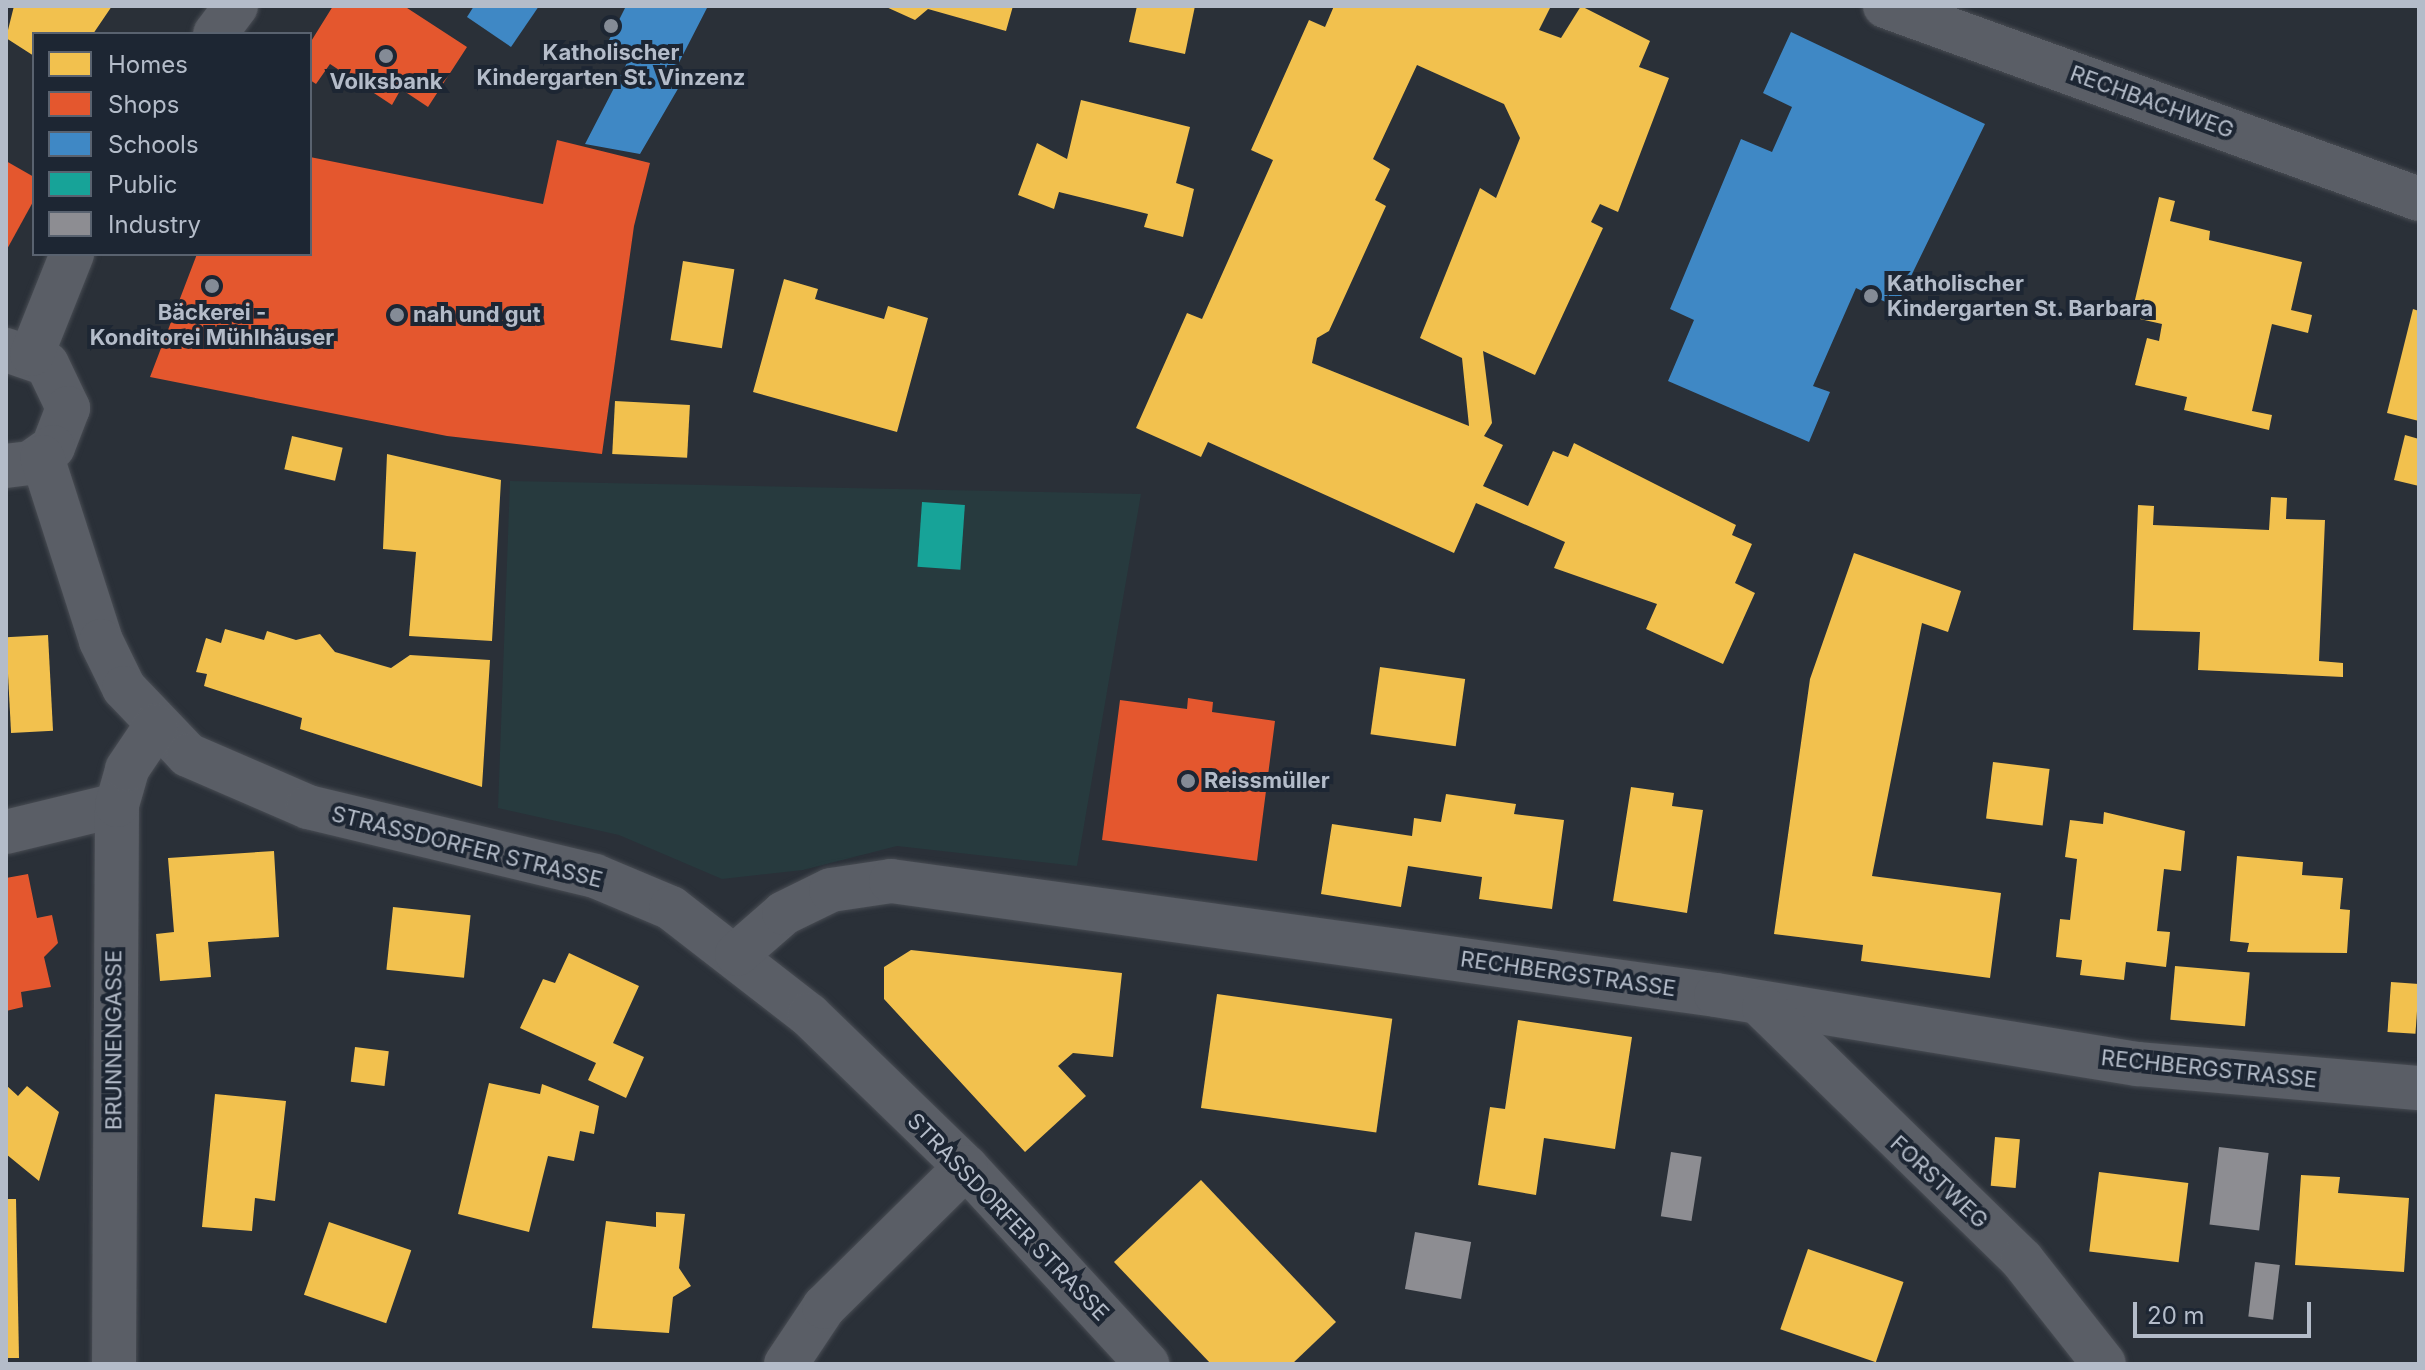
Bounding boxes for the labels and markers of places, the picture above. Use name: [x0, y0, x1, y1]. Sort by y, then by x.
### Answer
marker: Katholischer Kindergarten St. Vinzenz: [602, 17, 620, 35]
place label: Katholischer Kindergarten St. Vinzenz: [476, 39, 746, 90]
marker: Volksbank: [377, 47, 395, 65]
place label: Volksbank: [330, 69, 442, 95]
place label: Katholischer Kindergarten St. Barbara: [1887, 270, 2154, 322]
marker: Bäckerei - Konditorei Mühlhäuser: [203, 277, 221, 295]
marker: Katholischer Kindergarten St. Barbara: [1862, 287, 1880, 305]
place label: Bäckerei - Konditorei Mühlhäuser: [90, 299, 334, 350]
place label: nah und gut: [413, 302, 540, 328]
marker: nah und gut: [388, 306, 406, 324]
place label: Reissmüller: [1204, 768, 1330, 794]
marker: Reissmüller: [1179, 772, 1197, 790]

